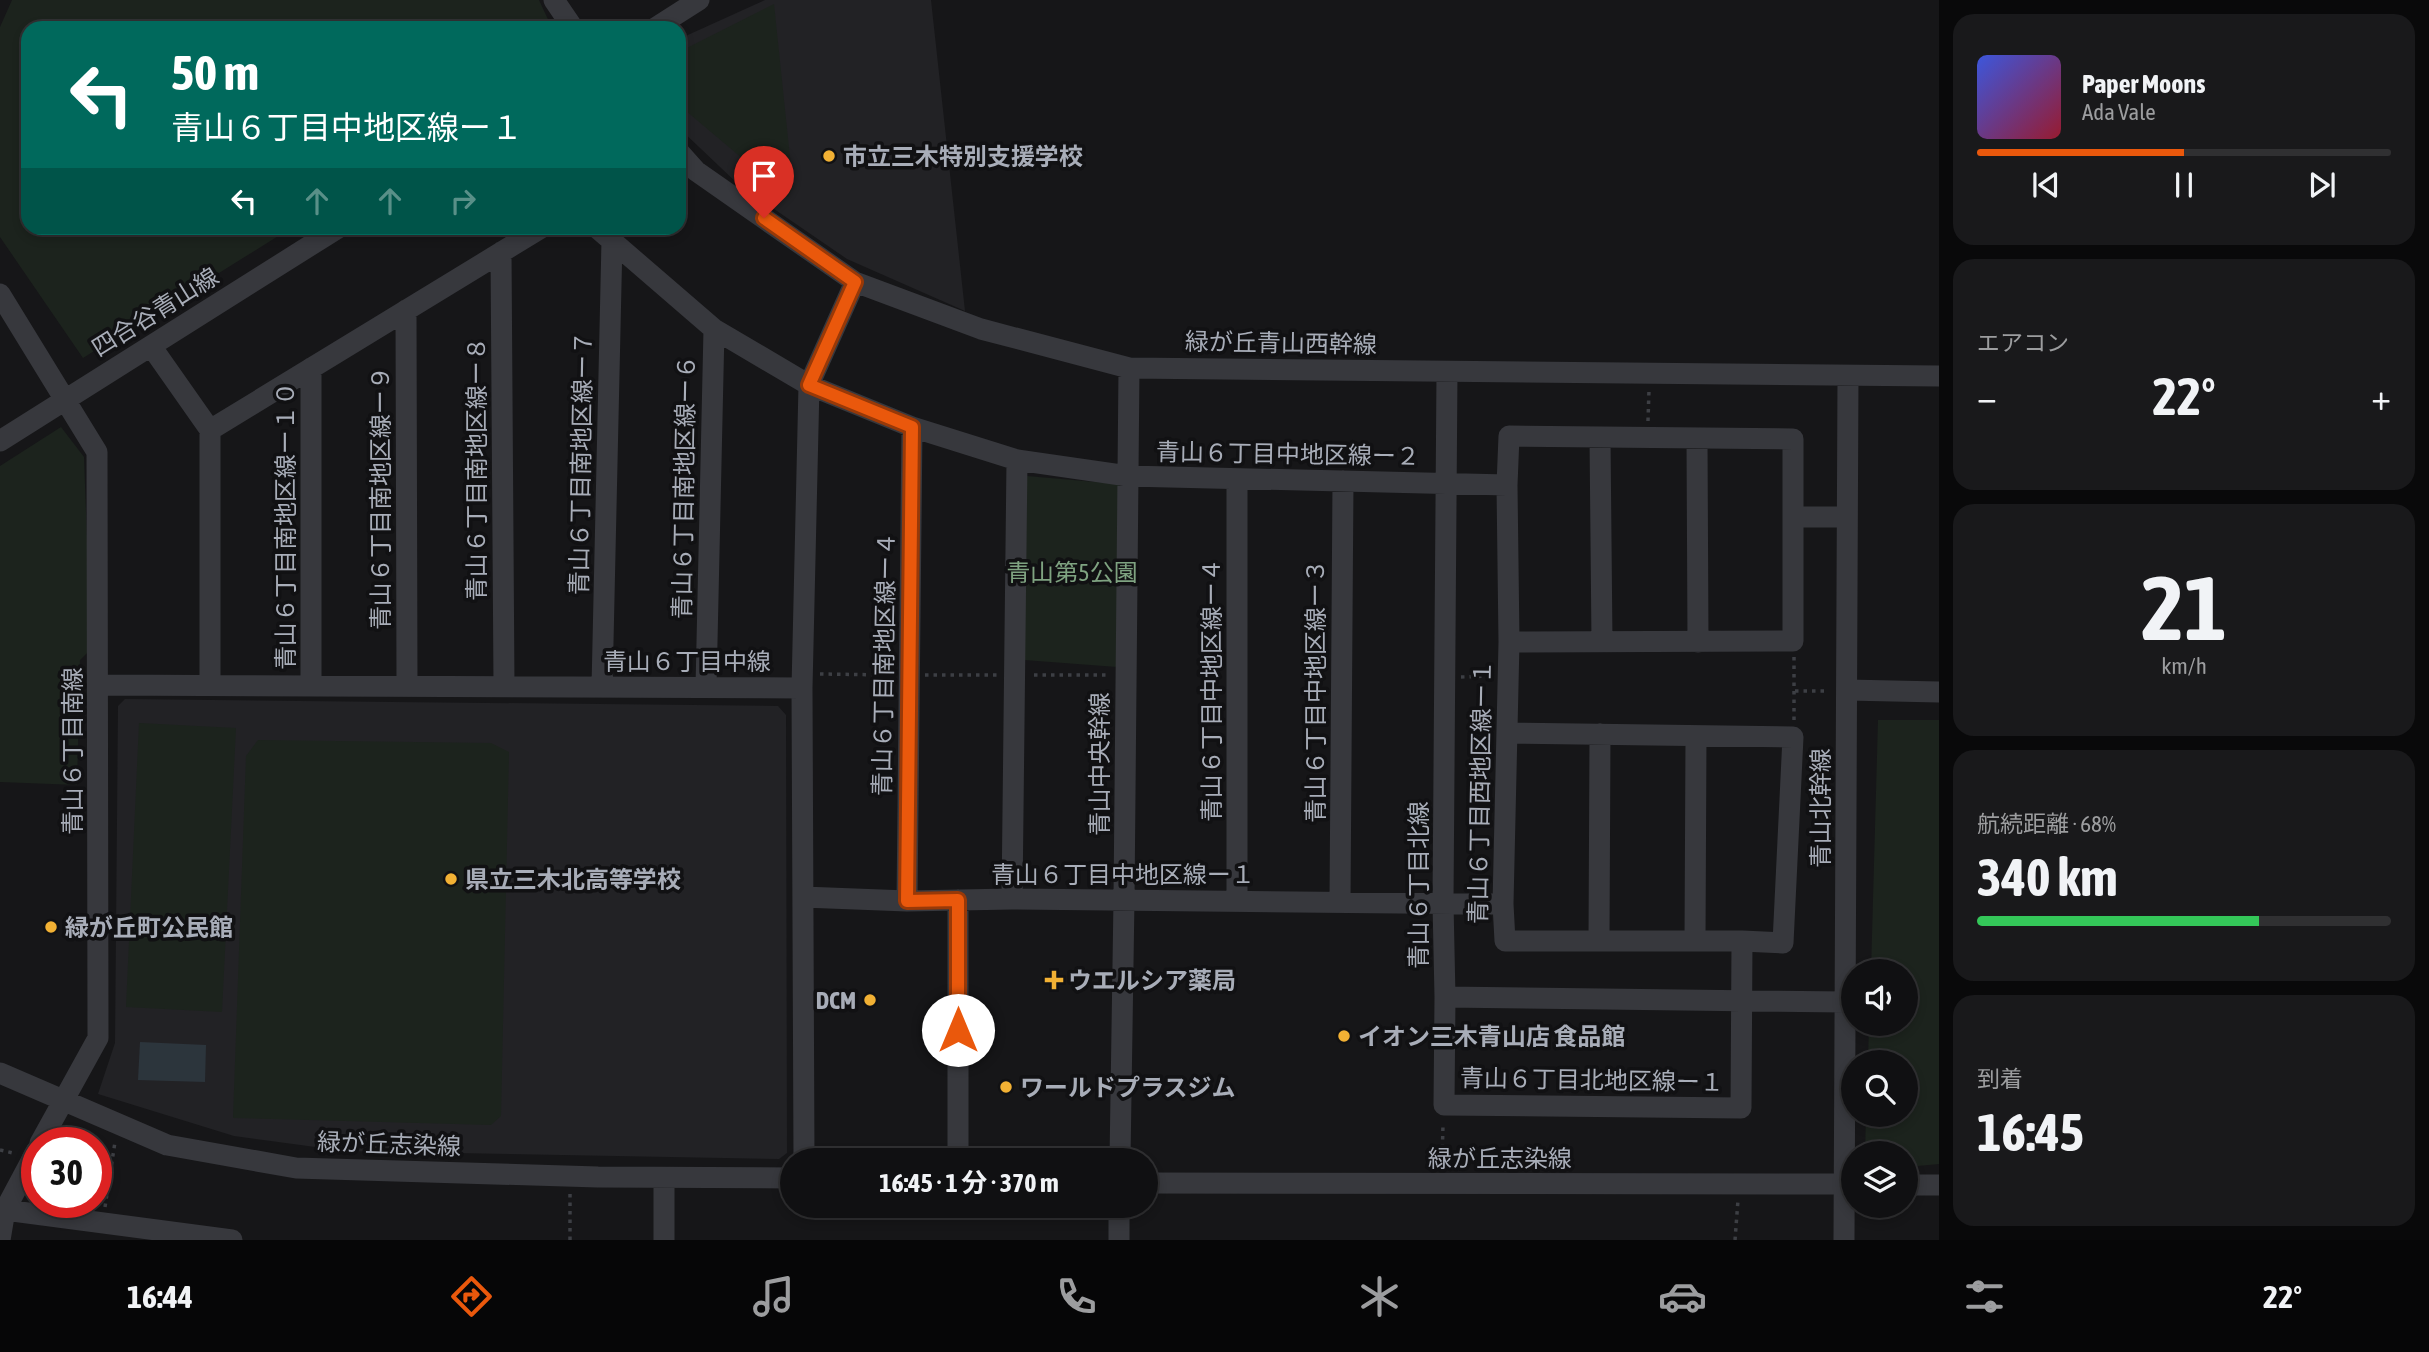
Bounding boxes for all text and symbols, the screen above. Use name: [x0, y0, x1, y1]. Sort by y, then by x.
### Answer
text: 50 m: [171, 44, 259, 100]
icon: left: [56, 49, 147, 140]
text: Paper Moons: [2082, 69, 2205, 99]
text: Ada Vale: [2082, 99, 2156, 125]
text: 青山６丁目中地区線ー１: [171, 109, 523, 146]
place label: 市立三木特別支援学校: [843, 143, 1083, 170]
pin: [734, 146, 794, 218]
marker: 市立三木特別支援学校: [821, 148, 837, 164]
icon: arrive: [745, 157, 783, 195]
icon: previous: [2027, 166, 2065, 204]
icon: pause: [2165, 166, 2203, 204]
icon: next: [2303, 166, 2341, 204]
icon: left: [225, 182, 263, 220]
icon: ahead: [298, 182, 336, 220]
icon: ahead: [371, 182, 409, 220]
icon: right: [444, 182, 482, 220]
street label: 四合谷青山線: [87, 262, 223, 362]
street label: 緑が丘青山西幹線: [1185, 328, 1377, 358]
text: エアコン: [1977, 330, 2069, 356]
street label: 青山６丁目南地区線ー７: [565, 331, 597, 595]
street label: 青山６丁目南地区線ー８: [463, 337, 490, 601]
street label: 青山６丁目南地区線ー６: [668, 355, 700, 619]
street label: 青山６丁目南地区線ー９: [367, 366, 394, 630]
text: 22°: [2152, 366, 2216, 426]
text: −: [1977, 375, 1997, 418]
text: +: [2371, 375, 2391, 418]
street label: 青山６丁目南地区線ー１０: [272, 382, 299, 670]
street label: 青山６丁目中地区線ー２: [1156, 438, 1420, 470]
street label: 青山６丁目南地区線ー４: [868, 532, 900, 796]
text: 21: [2141, 555, 2227, 659]
street label: 青山６丁目中地区線ー４: [1198, 558, 1225, 822]
park label: 青山第5公園: [1006, 559, 1138, 586]
street label: 青山６丁目中地区線ー３: [1302, 559, 1329, 823]
street label: 青山６丁目中線: [603, 648, 771, 675]
text: km/h: [2161, 653, 2207, 679]
street label: 青山６丁目西地区線ー１: [1464, 660, 1496, 924]
street label: 青山６丁目南線: [59, 667, 86, 835]
street label: 青山中央幹線: [1086, 692, 1113, 836]
street label: 青山北幹線: [1807, 748, 1834, 868]
street label: 青山６丁目北線: [1405, 801, 1432, 969]
text: 航続距離 · 68%: [1977, 811, 2116, 837]
text: 340 km: [1977, 847, 2118, 907]
street label: 青山６丁目中地区線ー１: [991, 861, 1255, 888]
place label: 県立三木北高等学校: [465, 866, 681, 893]
marker: 県立三木北高等学校: [443, 871, 459, 887]
place label: 緑が丘町公民館: [65, 914, 233, 941]
marker: 緑が丘町公民館: [43, 919, 59, 935]
map controls: [1841, 959, 1918, 1218]
button: sound: [1841, 959, 1918, 1036]
place label: ウエルシア薬局: [1068, 967, 1236, 994]
marker: ウエルシア薬局: [1046, 972, 1062, 988]
place label: DCM: [816, 987, 856, 1014]
marker: DCM: [862, 992, 878, 1008]
position arrow: [921, 993, 995, 1067]
place label: イオン三木青山店 食品館: [1358, 1023, 1625, 1050]
marker: イオン三木青山店 食品館: [1336, 1028, 1352, 1044]
button: search: [1841, 1050, 1918, 1127]
street label: 青山６丁目北地区線ー１: [1460, 1064, 1724, 1096]
text: 到着: [1977, 1066, 2023, 1092]
place label: ワールドプラスジム: [1020, 1074, 1236, 1101]
marker: ワールドプラスジム: [998, 1079, 1014, 1095]
text: 16:45: [1977, 1102, 2084, 1162]
speed limit sign: 30: [21, 1127, 112, 1218]
street label: 緑が丘志染線: [317, 1128, 461, 1160]
button: layers: [1841, 1141, 1918, 1218]
street label: 緑が丘志染線: [1428, 1145, 1572, 1172]
text: 16:45 · 1 分 · 370 m: [879, 1168, 1059, 1198]
icon: directions: [447, 1272, 496, 1321]
icon: music: [749, 1272, 798, 1321]
icon: phone: [1052, 1272, 1101, 1321]
icon: climate: [1355, 1272, 1404, 1321]
icon: car: [1658, 1272, 1707, 1321]
icon: filters: [1960, 1272, 2009, 1321]
text: 16:44: [127, 1278, 193, 1315]
text: 22°: [2263, 1278, 2302, 1315]

